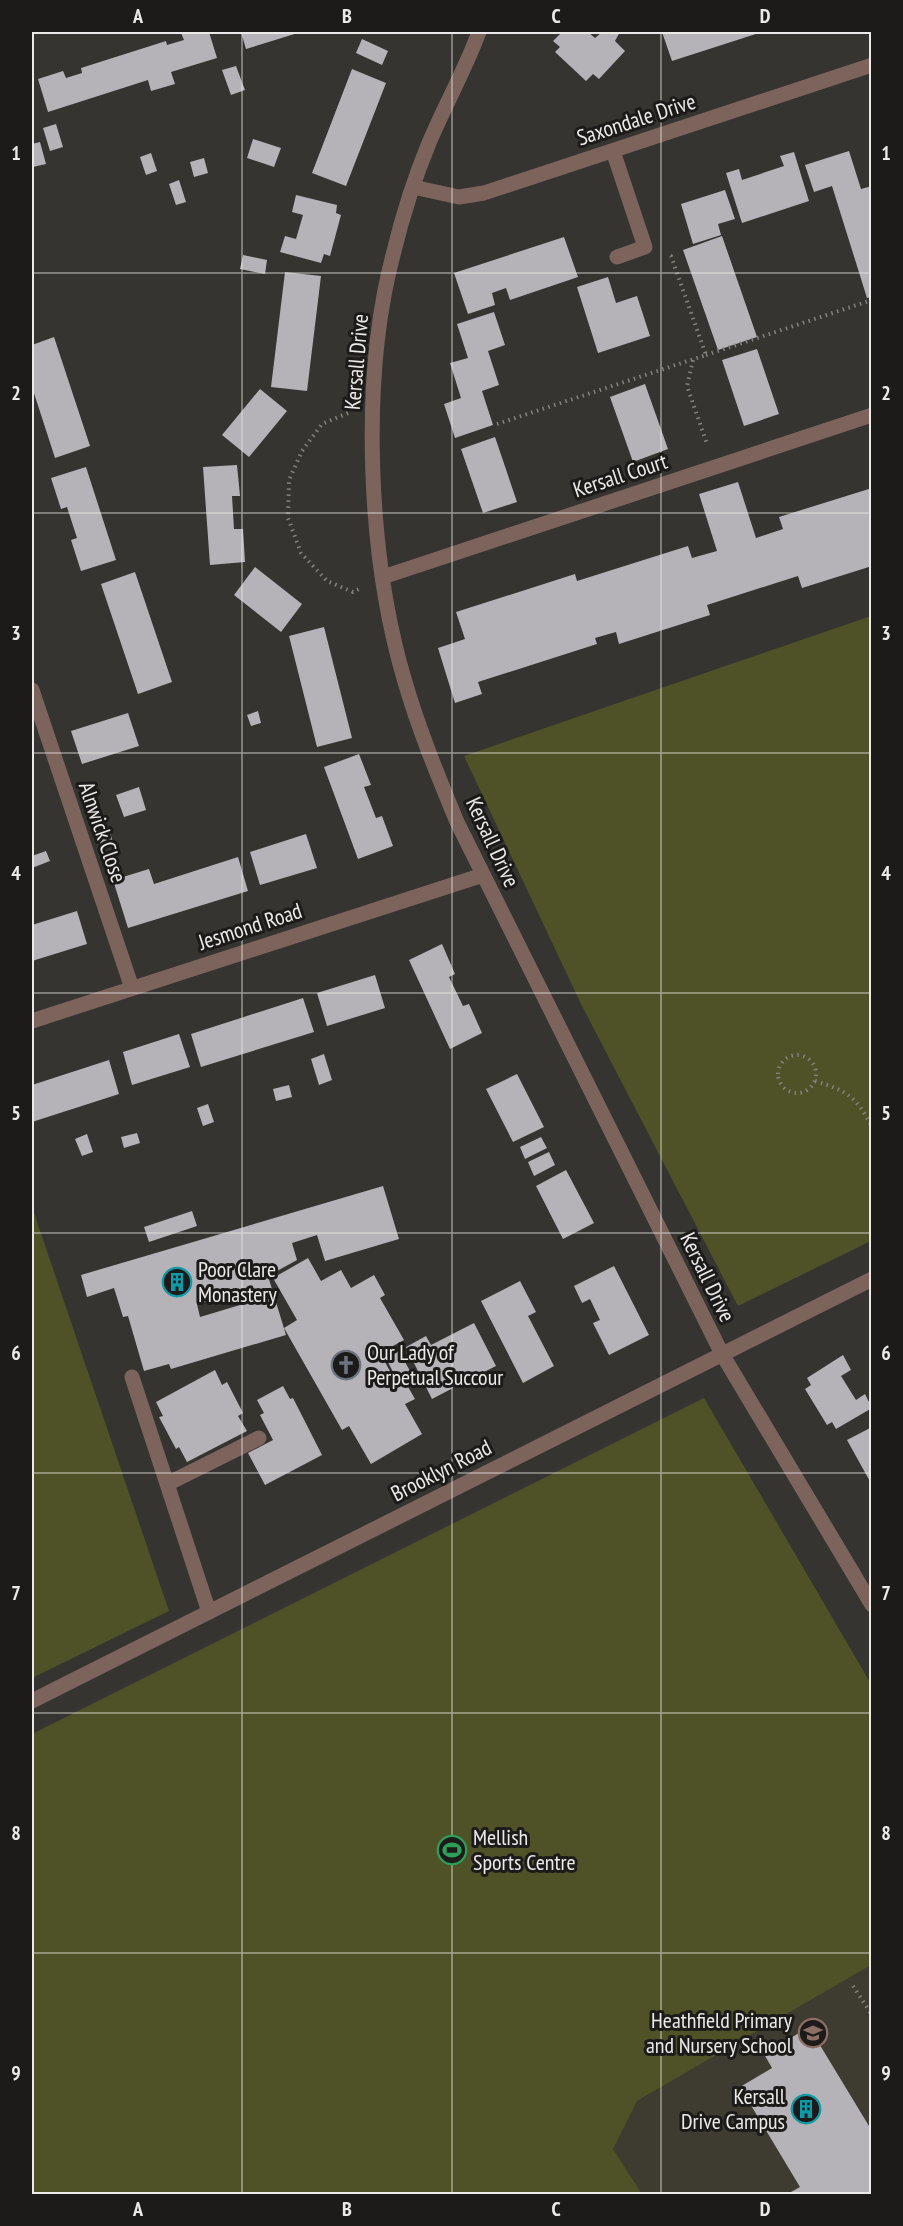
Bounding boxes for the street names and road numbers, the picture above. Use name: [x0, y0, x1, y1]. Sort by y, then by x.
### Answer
street label: Saxondale Drive: [573, 87, 699, 151]
street label: Kersall Drive: [338, 313, 374, 411]
street label: Kersall Court: [569, 447, 671, 503]
street label: Alnwick Close: [73, 778, 133, 886]
street label: Kersall Drive: [460, 792, 526, 892]
street label: Jesmond Road: [194, 896, 305, 956]
street label: Kersall Drive: [674, 1228, 742, 1326]
street label: Brooklyn Road: [386, 1433, 496, 1507]

